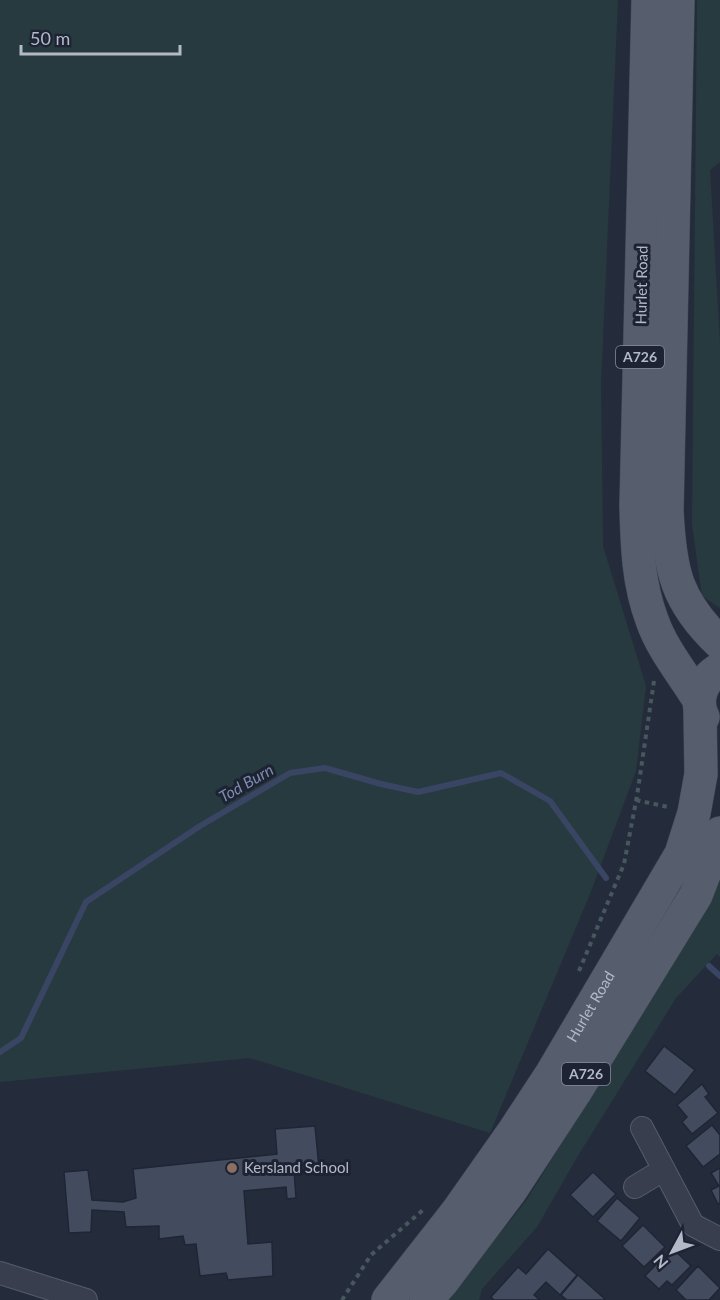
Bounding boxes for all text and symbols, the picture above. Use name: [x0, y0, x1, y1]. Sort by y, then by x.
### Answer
scale bar: [21, 18, 180, 56]
text: 50 m: [30, 27, 70, 49]
street label: Hurlet Road: [631, 245, 651, 325]
road number: A726: [616, 346, 664, 368]
water label: Tod Burn: [215, 759, 276, 806]
street label: Hurlet Road: [562, 968, 618, 1045]
road number: A726: [562, 1063, 610, 1085]
place label: Kersland School: [244, 1158, 349, 1176]
marker: Kersland School: [225, 1161, 239, 1175]
north arrow: [642, 1222, 702, 1282]
text: N: [649, 1251, 672, 1273]

